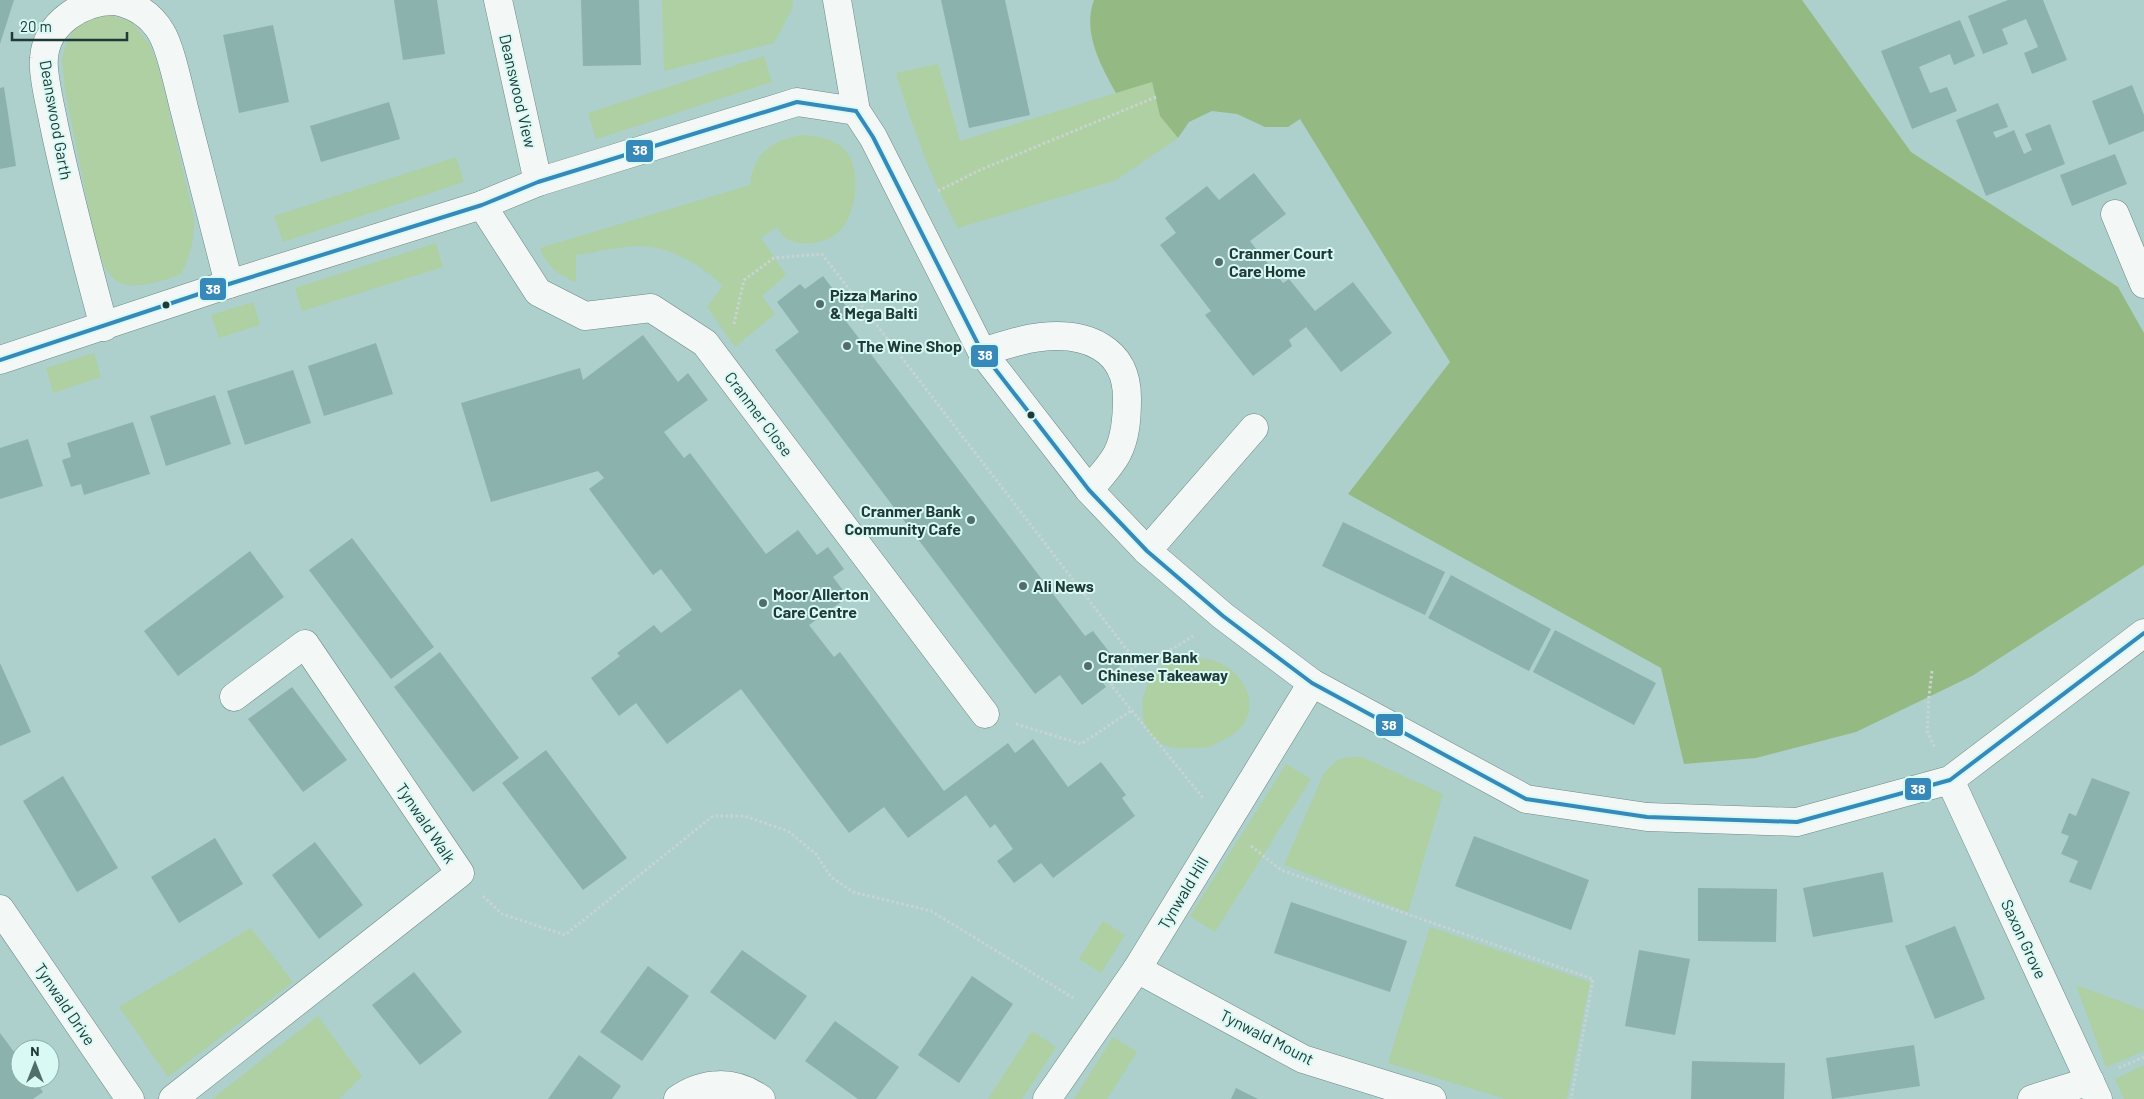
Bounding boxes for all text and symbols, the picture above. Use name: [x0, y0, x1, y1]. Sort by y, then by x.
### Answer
scale bar: [12, 10, 128, 42]
text: 20 m: [20, 17, 52, 35]
street label: Deanswood View: [496, 32, 541, 150]
street label: Deanswood Garth: [37, 59, 76, 181]
line badge: 38: [625, 139, 654, 163]
text: 38: [632, 141, 648, 158]
place label: Cranmer Court Care Home: [1229, 243, 1333, 280]
marker: Cranmer Court Care Home: [1213, 256, 1225, 268]
line badge: 38: [199, 277, 227, 301]
text: 38: [205, 280, 221, 297]
place label: Pizza Marino & Mega Balti: [830, 285, 918, 322]
marker: Pizza Marino & Mega Balti: [814, 298, 826, 310]
unlabelled marker: [161, 300, 171, 310]
place label: The Wine Shop: [857, 336, 962, 355]
marker: The Wine Shop: [841, 340, 853, 352]
line badge: 38: [970, 344, 999, 368]
text: 38: [977, 346, 993, 363]
street label: Cranmer Close: [721, 368, 797, 460]
unlabelled marker: [1026, 410, 1036, 420]
place label: Cranmer Bank Community Cafe: [844, 501, 961, 538]
marker: Cranmer Bank Community Cafe: [965, 514, 977, 526]
place label: Ali News: [1033, 576, 1094, 595]
marker: Ali News: [1017, 580, 1029, 592]
place label: Moor Allerton Care Centre: [773, 584, 869, 621]
marker: Moor Allerton Care Centre: [757, 597, 769, 609]
place label: Cranmer Bank Chinese Takeaway: [1098, 647, 1228, 684]
marker: Cranmer Bank Chinese Takeaway: [1082, 660, 1094, 672]
line badge: 38: [1375, 713, 1404, 737]
text: 38: [1381, 716, 1397, 733]
line badge: 38: [1904, 777, 1932, 801]
street label: Tynwald Walk: [393, 779, 460, 866]
text: 38: [1910, 780, 1926, 797]
street label: Tynwald Hill: [1153, 853, 1212, 933]
street label: Saxon Grove: [1998, 896, 2051, 981]
street label: Tynwald Drive: [31, 959, 100, 1048]
street label: Tynwald Mount: [1217, 1005, 1317, 1068]
north arrow: [10, 1039, 60, 1089]
text: N: [30, 1042, 40, 1059]

